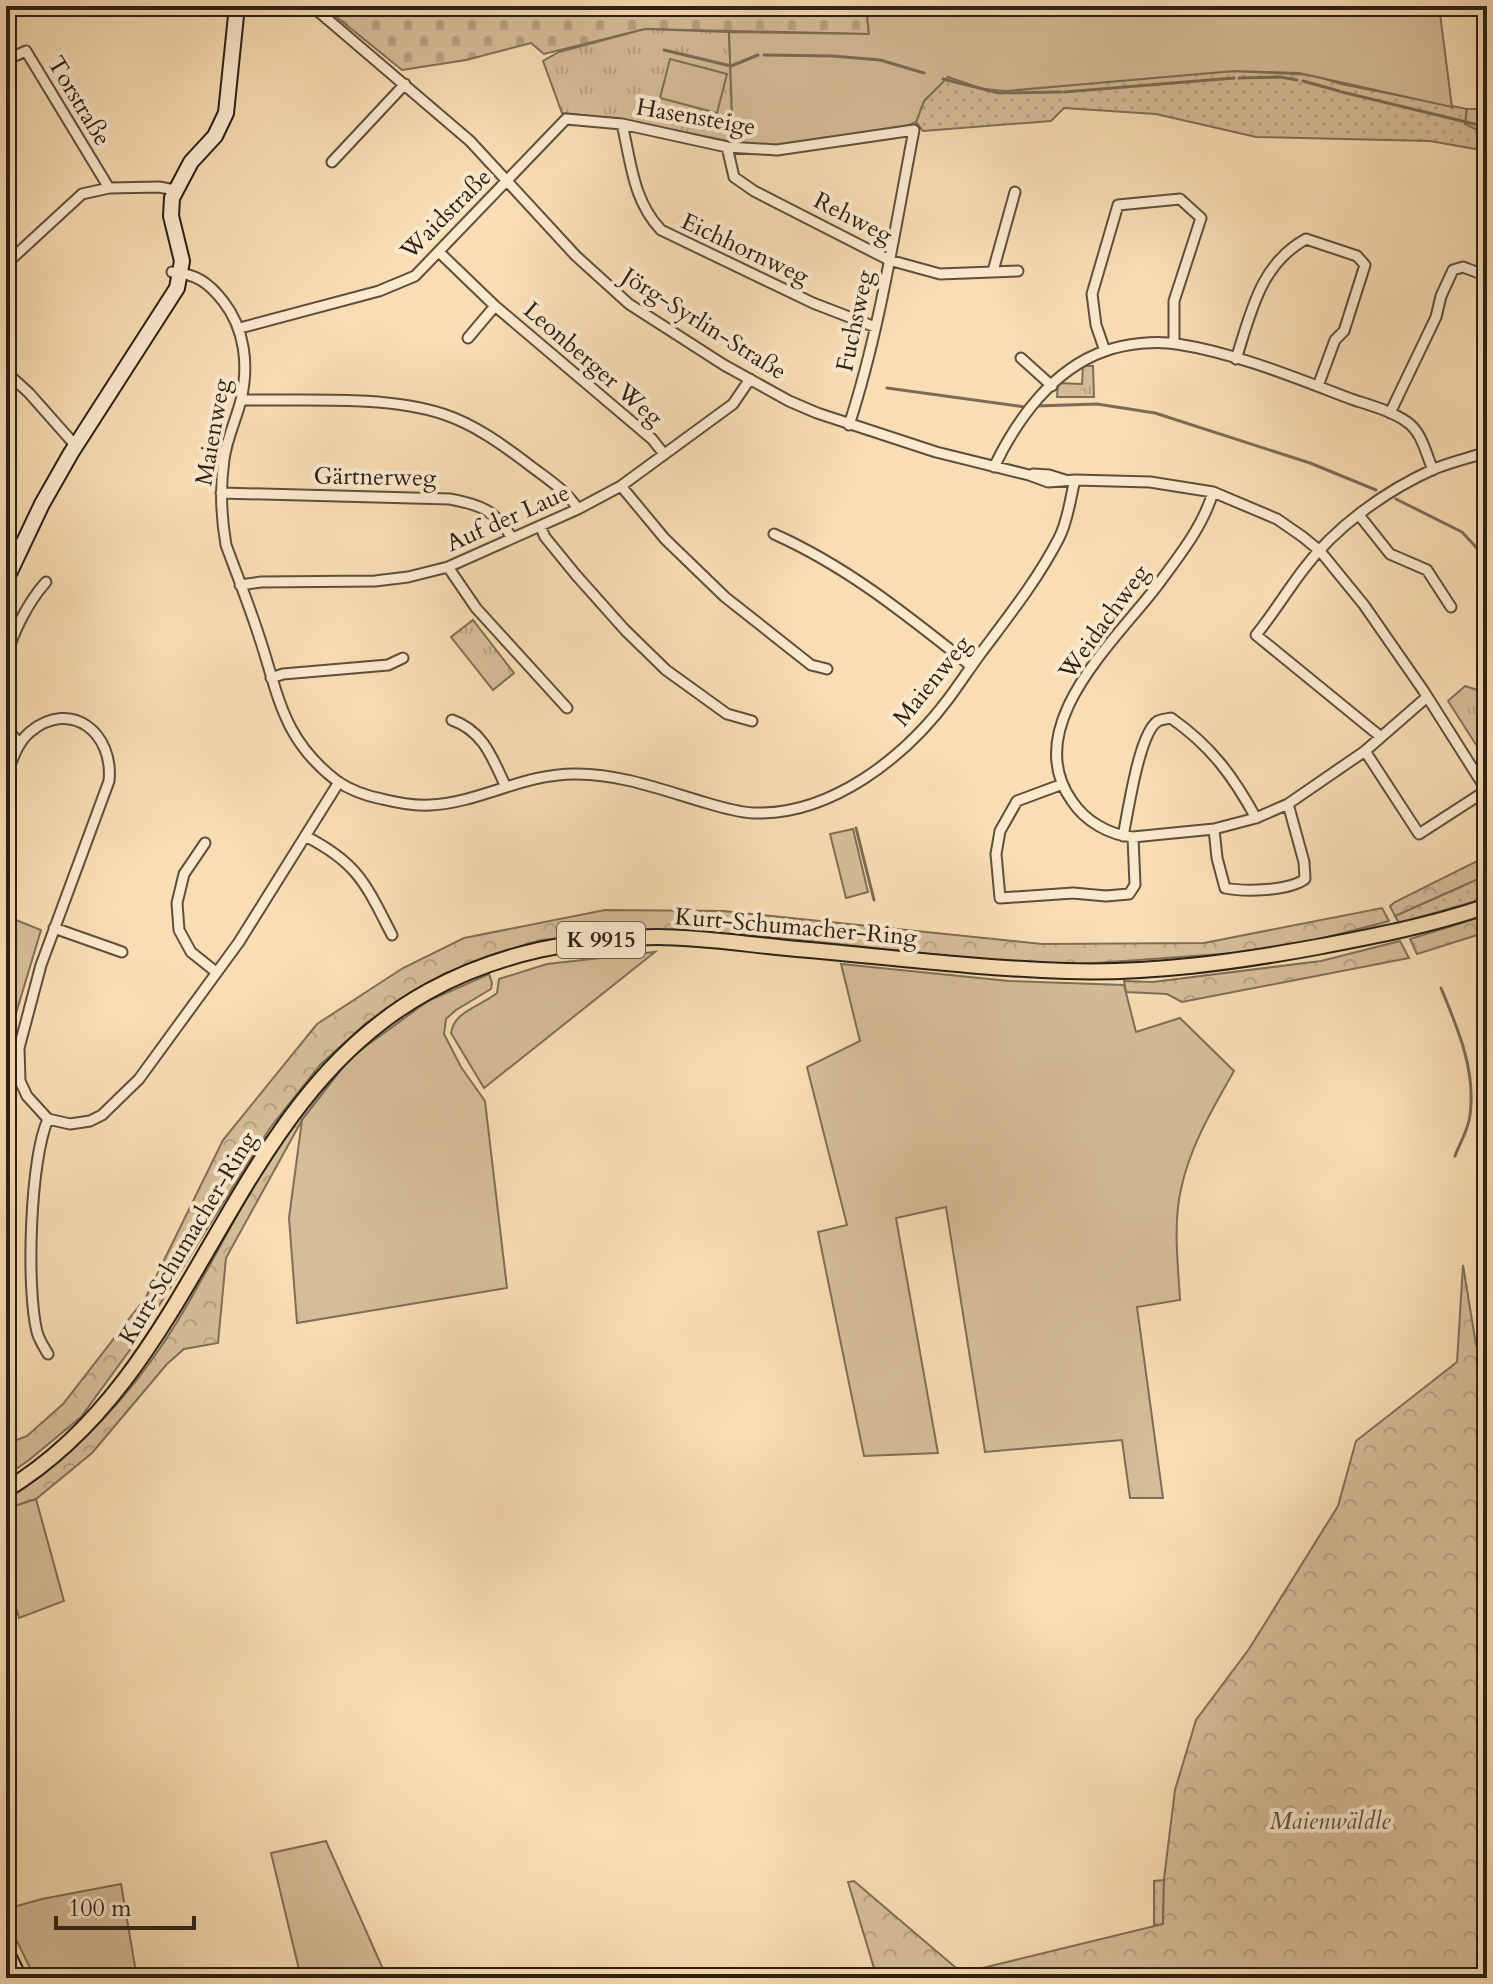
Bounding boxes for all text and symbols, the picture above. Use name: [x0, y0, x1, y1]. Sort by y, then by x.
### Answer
street label: Torstraße: [39, 50, 119, 152]
street label: Hasensteige: [634, 90, 758, 144]
street label: Waidstraße: [392, 161, 499, 268]
street label: Rehweg: [808, 184, 899, 252]
street label: Eichhornweg: [676, 205, 815, 293]
street label: Jörg-Syrlin-Straße: [613, 258, 793, 388]
street label: Fuchsweg: [828, 267, 882, 375]
street label: Leonberger Weg: [516, 294, 670, 434]
street label: Maienweg: [187, 375, 239, 488]
street label: Gärtnerweg: [313, 459, 437, 495]
street label: Auf der Laue: [441, 476, 575, 560]
street label: Weidachweg: [1050, 557, 1157, 687]
street label: Maienweg: [885, 628, 979, 733]
street label: Kurt-Schumacher-Ring: [674, 900, 919, 954]
road number: K 9915: [557, 922, 645, 958]
street label: Kurt-Schumacher-Ring: [111, 1125, 265, 1351]
park label: Maienwäldle: [1269, 1805, 1391, 1838]
scale bar: [56, 1880, 194, 1930]
text: 100 m: [68, 1892, 132, 1925]

